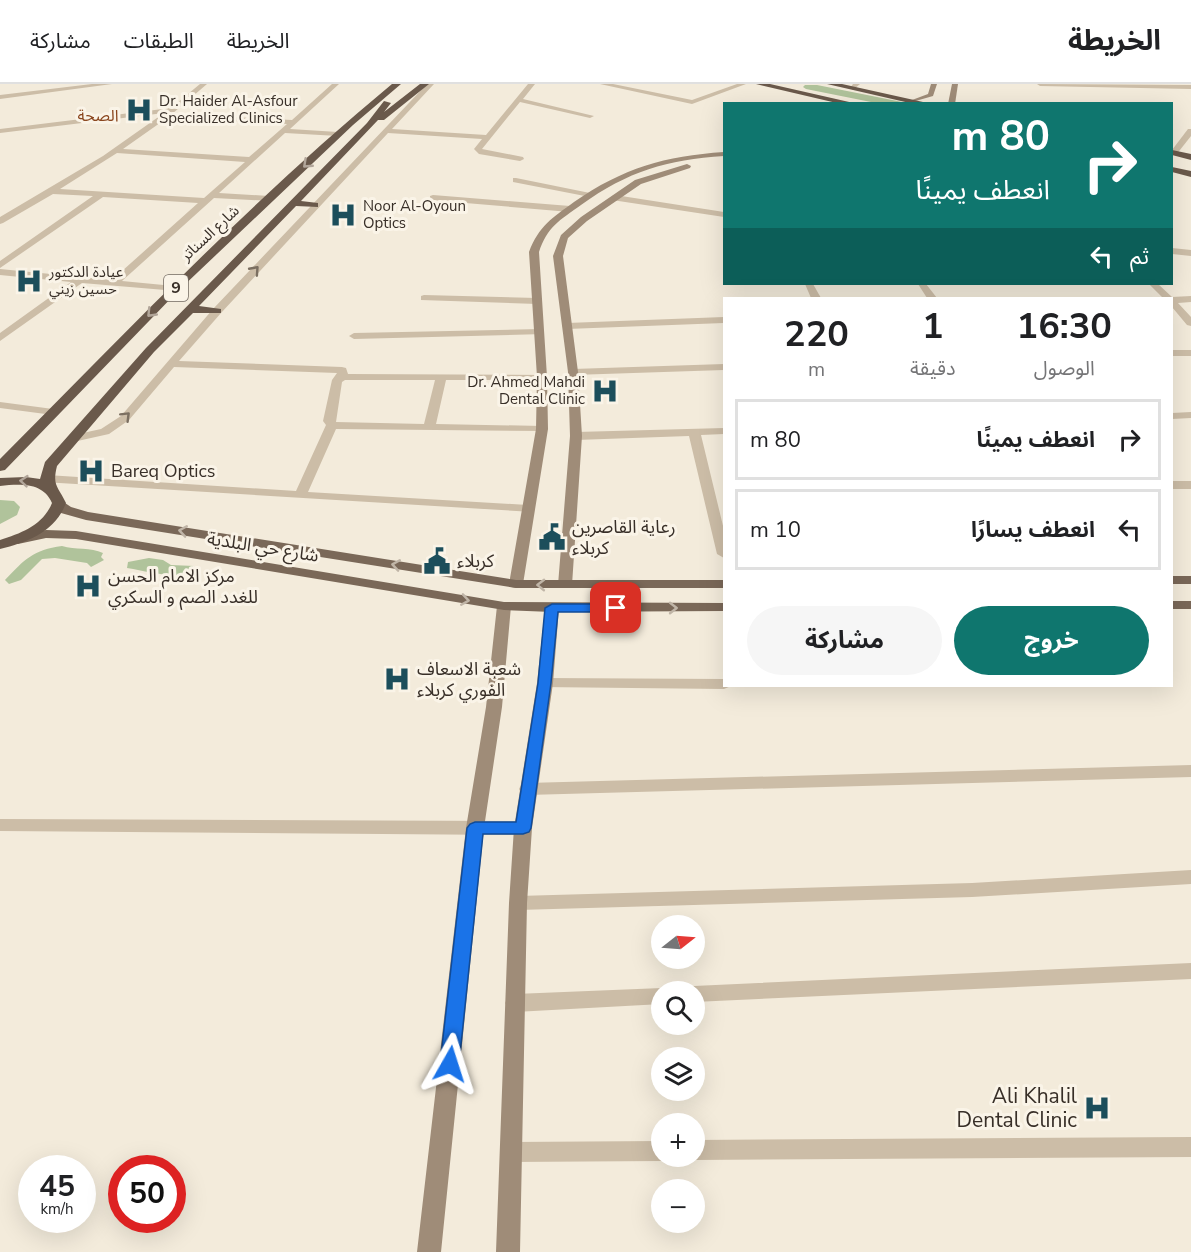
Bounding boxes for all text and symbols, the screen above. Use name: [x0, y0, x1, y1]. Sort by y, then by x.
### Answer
text: الخريطة: [1068, 22, 1161, 60]
text: مشاركة: [30, 27, 91, 55]
text: الطبقات: [124, 27, 194, 55]
text: الخريطة: [227, 27, 290, 55]
place label: Dr. Haider Al-Asfour Specialized Clinics: [159, 91, 298, 128]
hospital icon: Dr. Haider Al-Asfour Specialized Clinics: [124, 95, 154, 125]
district label: الصحة: [77, 105, 119, 127]
text: 80 m: [951, 108, 1050, 165]
icon: right: [1071, 126, 1149, 204]
one-way arrow: [304, 156, 315, 167]
text: انعطف يمينًا: [916, 172, 1050, 209]
place label: Noor Al-Oyoun Optics: [363, 196, 466, 233]
hospital icon: Noor Al-Oyoun Optics: [328, 200, 358, 230]
street label: شارع السناتر: [176, 201, 245, 267]
icon: left: [1085, 240, 1118, 273]
text: ثم: [1130, 242, 1149, 272]
place label: عيادة الدكتور حسين زيني: [48, 262, 124, 300]
hospital icon: عيادة الدكتور حسين زيني: [14, 266, 44, 296]
one-way arrow: [248, 267, 259, 277]
road number: 9: [164, 275, 188, 301]
text: 1: [922, 302, 944, 351]
text: 16:30: [1017, 302, 1112, 351]
one-way arrow: [148, 305, 159, 316]
text: 220: [784, 310, 849, 359]
text: دقيقة: [910, 355, 956, 382]
text: الوصول: [1034, 355, 1095, 382]
text: m: [808, 356, 825, 383]
place label: Dr. Ahmed Mahdi Dental Clinic: [467, 372, 585, 409]
hospital icon: Dr. Ahmed Mahdi Dental Clinic: [590, 376, 620, 406]
one-way arrow: [118, 413, 129, 424]
icon: right: [1113, 423, 1146, 456]
text: 80 m: [750, 425, 801, 455]
text: انعطف يمينًا: [977, 425, 1095, 455]
hospital icon: Bareq Optics: [76, 456, 106, 486]
place label: Bareq Optics: [111, 459, 215, 483]
one-way arrow: [20, 475, 29, 488]
icon: left: [1113, 513, 1146, 546]
place label: رعاية القاصرين كربلاء: [572, 515, 676, 560]
text: 10 m: [750, 515, 801, 545]
text: انعطف يسارًا: [971, 515, 1095, 545]
public building icon: رعاية القاصرين كربلاء: [537, 522, 567, 552]
one-way arrow: [178, 526, 188, 538]
street label: شارع حي البلدية: [205, 526, 320, 570]
public building icon: كربلاء: [422, 546, 452, 576]
place label: كربلاء: [457, 549, 495, 573]
one-way arrow: [392, 559, 402, 572]
place label: مركز الامام الحسن للغدد الصم و السكري: [108, 564, 258, 610]
hospital icon: مركز الامام الحسن للغدد الصم و السكري: [73, 571, 103, 601]
one-way arrow: [536, 579, 545, 591]
pin: [590, 582, 641, 633]
icon: arrive: [599, 591, 632, 624]
one-way arrow: [460, 593, 470, 606]
one-way arrow: [669, 602, 678, 614]
button: مشاركة: [747, 606, 942, 675]
button: خروج: [954, 606, 1149, 675]
place label: شعبة الاسعاف الفوري كربلاء: [417, 657, 521, 703]
hospital icon: شعبة الاسعاف الفوري كربلاء: [382, 664, 412, 694]
north arrow: [651, 915, 705, 969]
map controls: [651, 915, 705, 1233]
button: search: [651, 981, 705, 1035]
position arrow: [418, 1032, 482, 1096]
button: layers: [651, 1047, 705, 1101]
place label: Ali Khalil Dental Clinic: [956, 1082, 1078, 1134]
hospital icon: Ali Khalil Dental Clinic: [1082, 1093, 1112, 1123]
button: +: [651, 1113, 705, 1167]
speed limit sign: 50: [108, 1155, 186, 1233]
text: 45: [39, 1166, 75, 1207]
button: −: [651, 1179, 705, 1233]
text: km/h: [40, 1199, 74, 1219]

